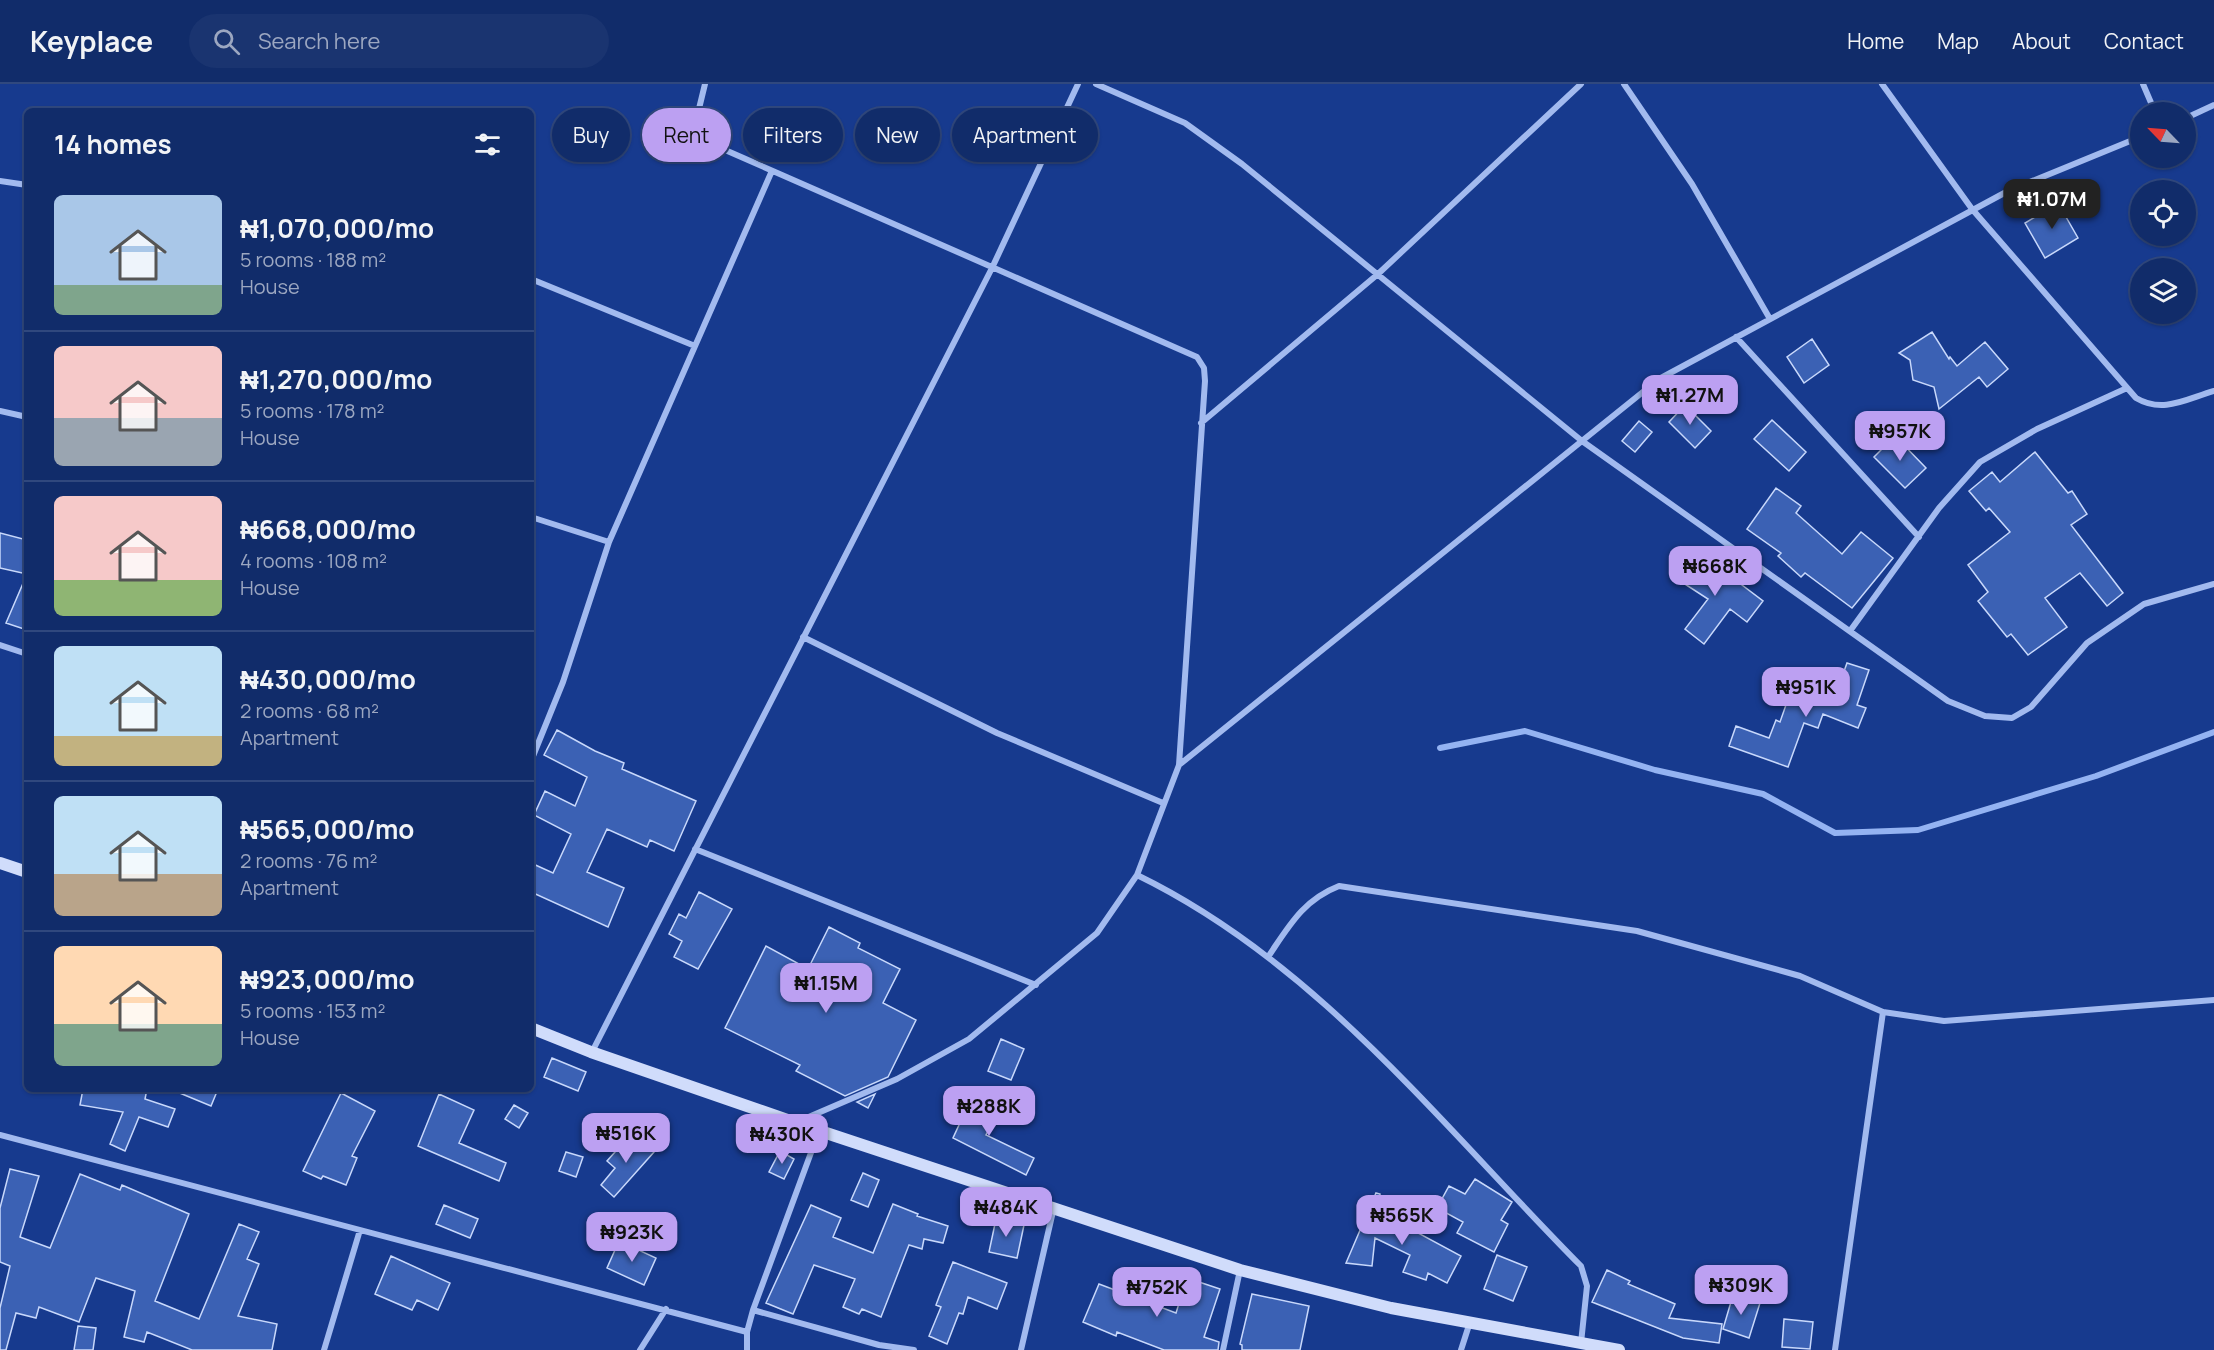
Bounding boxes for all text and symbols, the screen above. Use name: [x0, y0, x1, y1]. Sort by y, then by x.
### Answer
search box: [189, 14, 609, 68]
text: Keyplace: [30, 22, 153, 60]
icon: search: [210, 25, 243, 58]
text: Search here: [258, 26, 380, 56]
text: Home: [1847, 27, 1904, 55]
text: Map: [1937, 27, 1979, 55]
text: About: [2012, 27, 2071, 55]
text: Contact: [2104, 27, 2184, 55]
north arrow: [2130, 102, 2196, 168]
map controls: [2130, 102, 2196, 324]
chip: Buy: [552, 108, 630, 162]
chip: Rent: [642, 108, 731, 162]
chip: Filters: [743, 108, 843, 162]
chip: New: [855, 108, 940, 162]
chip: Apartment: [952, 108, 1098, 162]
text: 14 homes: [54, 126, 172, 162]
icon: filters: [471, 128, 504, 161]
pin: ₦1.07M: [2003, 179, 2101, 230]
button: locate: [2130, 180, 2196, 246]
text: ₦1.07M: [2017, 185, 2087, 212]
text: ₦1,070,000/mo: [240, 210, 434, 246]
icon: home: [102, 219, 174, 291]
text: 5 rooms · 188 m²: [240, 246, 386, 273]
button: layers: [2130, 258, 2196, 324]
text: House: [240, 273, 300, 300]
text: ₦1,270,000/mo: [240, 361, 432, 397]
icon: home: [102, 370, 174, 442]
pin: ₦1.27M: [1641, 375, 1739, 426]
text: ₦1.27M: [1656, 381, 1724, 408]
text: 5 rooms · 178 m²: [240, 397, 385, 424]
pin: ₦957K: [1858, 411, 1942, 462]
text: ₦957K: [1869, 417, 1931, 444]
text: House: [240, 424, 300, 451]
text: ₦668,000/mo: [240, 511, 416, 547]
icon: home: [102, 520, 174, 592]
pin: ₦668K: [1673, 546, 1757, 597]
text: 4 rooms · 108 m²: [240, 547, 387, 574]
text: ₦668K: [1683, 552, 1747, 579]
text: House: [240, 574, 300, 601]
text: ₦430,000/mo: [240, 661, 416, 697]
pin: ₦951K: [1764, 667, 1848, 718]
icon: home: [102, 670, 174, 742]
text: ₦951K: [1776, 673, 1836, 700]
text: 2 rooms · 68 m²: [240, 697, 379, 724]
text: Apartment: [240, 724, 339, 751]
text: ₦565,000/mo: [240, 811, 414, 847]
icon: home: [102, 820, 174, 892]
text: 2 rooms · 76 m²: [240, 847, 377, 874]
text: Apartment: [240, 874, 339, 901]
text: ₦923,000/mo: [240, 961, 414, 997]
pin: ₦1.15M: [777, 963, 875, 1014]
text: ₦1.15M: [794, 969, 858, 996]
icon: home: [102, 970, 174, 1042]
text: 5 rooms · 153 m²: [240, 997, 386, 1024]
text: House: [240, 1024, 300, 1051]
pin: ₦288K: [947, 1086, 1031, 1137]
text: ₦288K: [957, 1092, 1021, 1119]
pin: ₦516K: [584, 1113, 668, 1164]
pin: ₦430K: [740, 1114, 824, 1165]
text: ₦516K: [596, 1119, 656, 1146]
text: ₦430K: [750, 1120, 814, 1147]
pin: ₦484K: [964, 1187, 1048, 1238]
text: ₦484K: [974, 1193, 1038, 1220]
pin: ₦565K: [1360, 1195, 1444, 1246]
text: ₦565K: [1370, 1201, 1434, 1228]
pin: ₦923K: [590, 1212, 674, 1263]
text: ₦923K: [600, 1218, 664, 1245]
pin: ₦309K: [1699, 1265, 1783, 1316]
pin: ₦752K: [1115, 1267, 1199, 1318]
text: ₦309K: [1709, 1271, 1773, 1298]
text: ₦752K: [1126, 1273, 1188, 1300]

